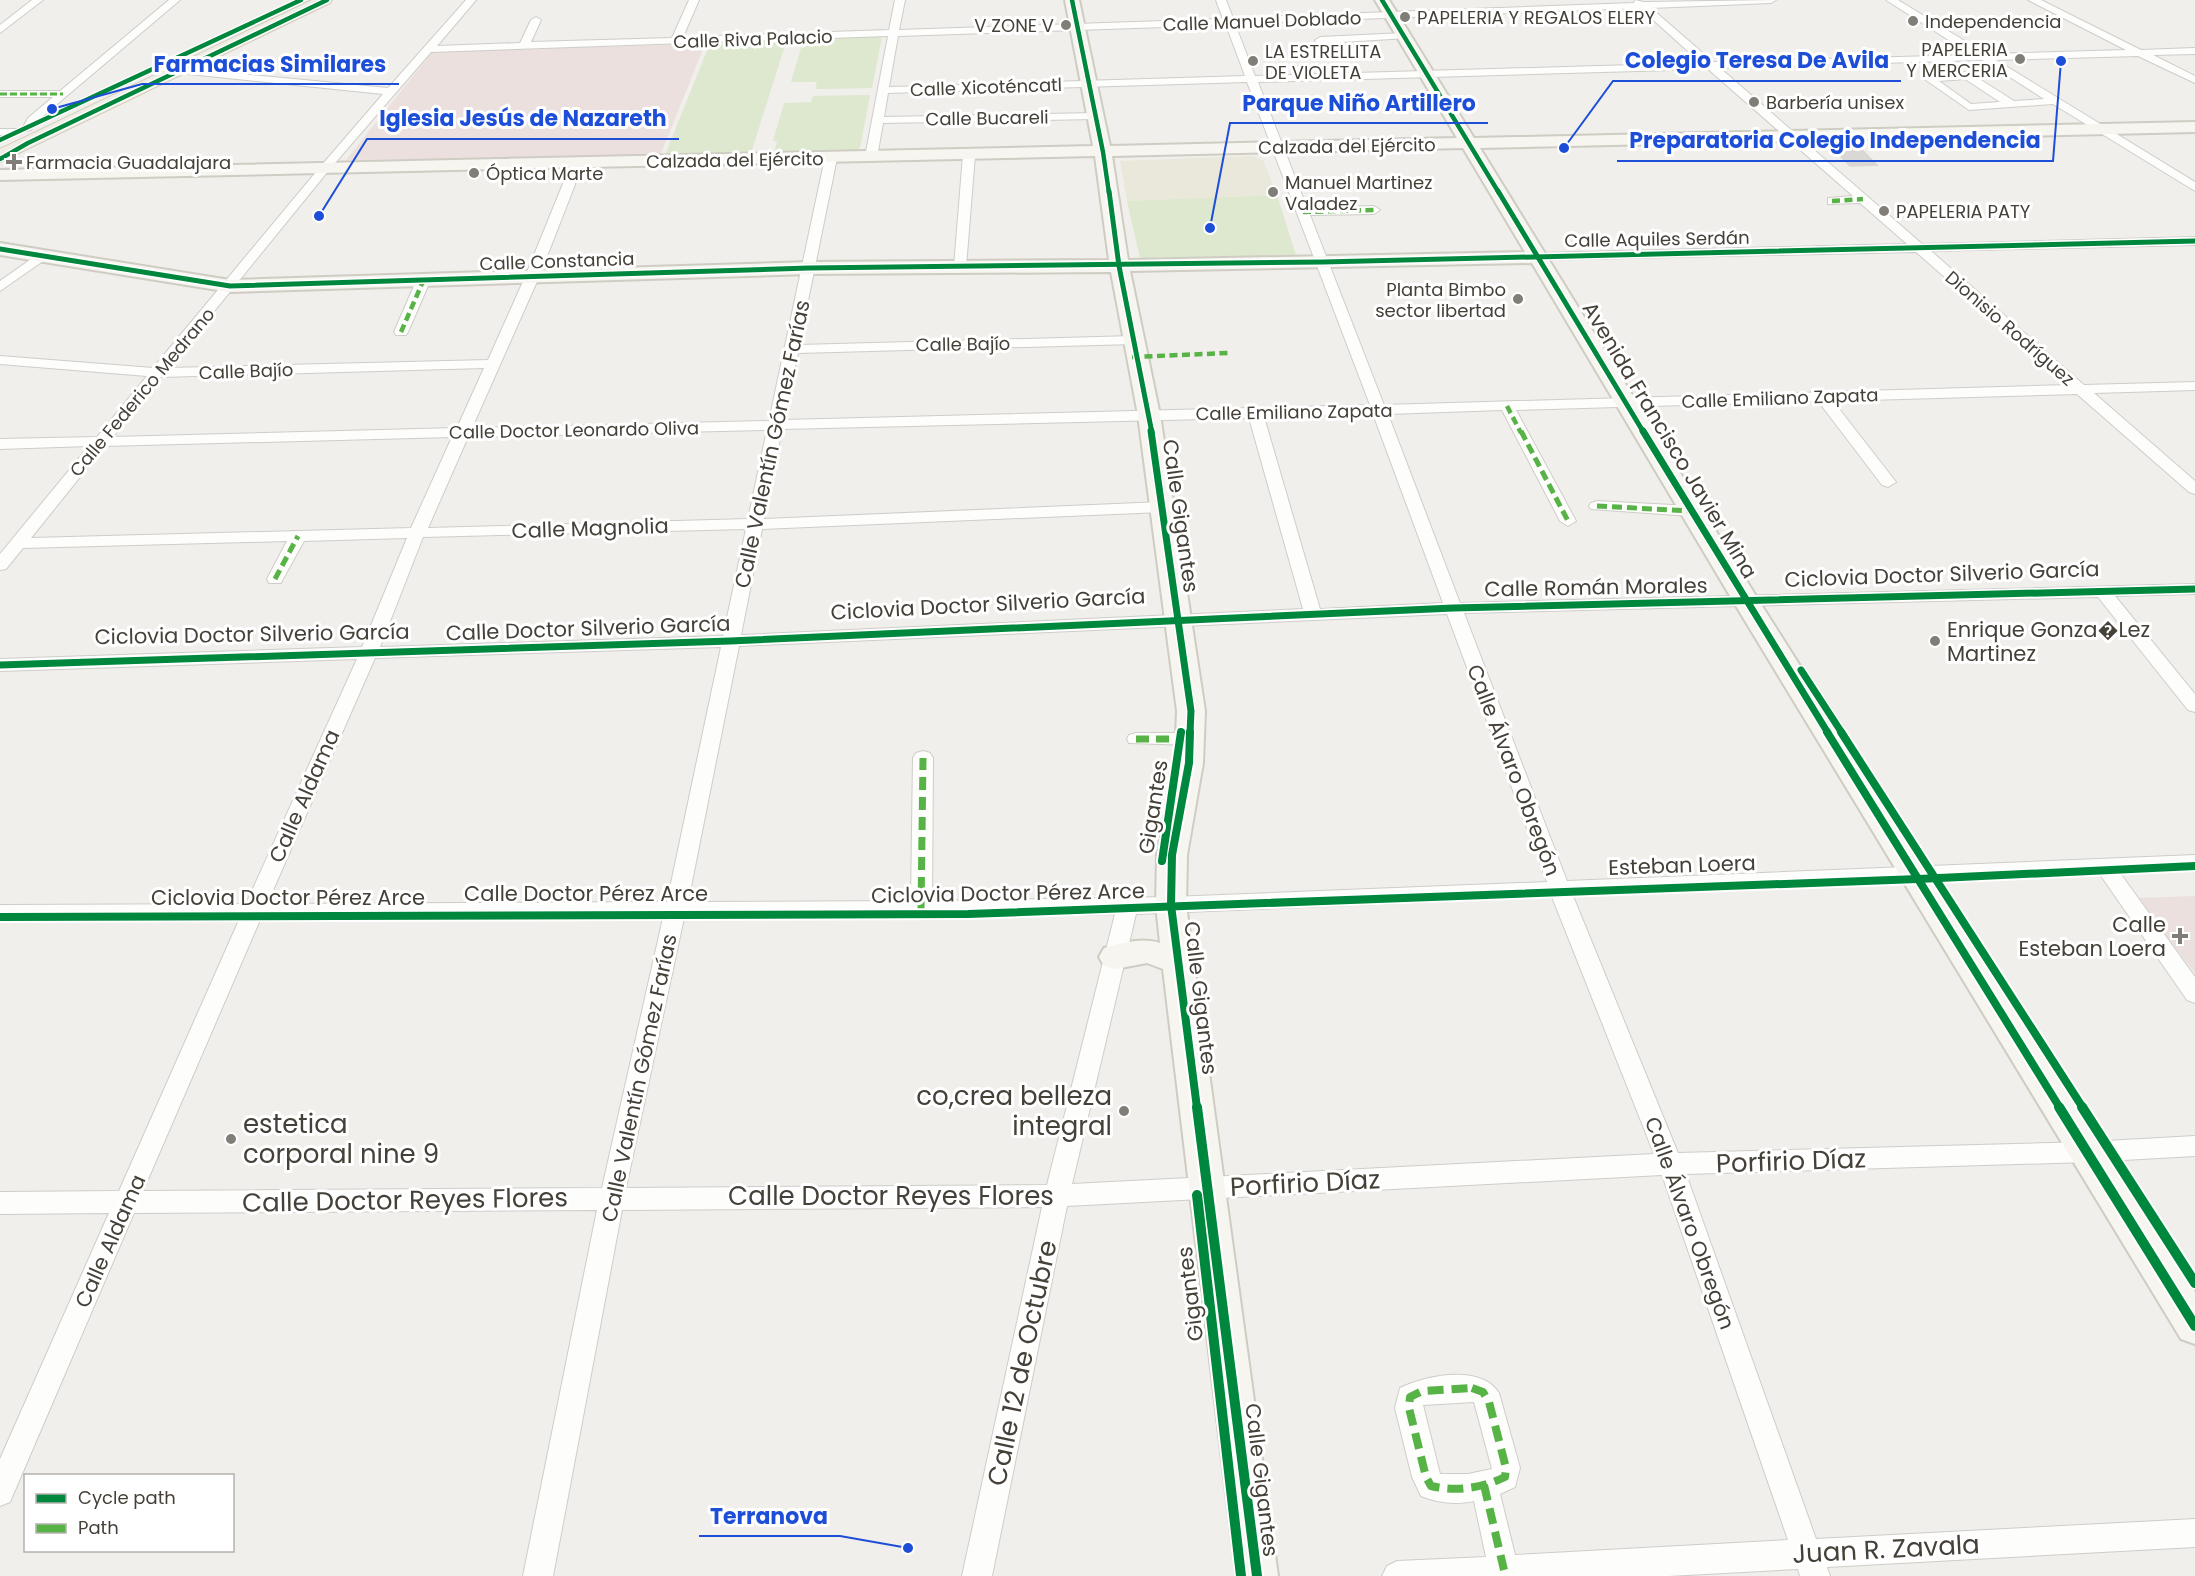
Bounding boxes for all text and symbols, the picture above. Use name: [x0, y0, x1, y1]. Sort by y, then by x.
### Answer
street label: Calle Manuel Doblado: [1162, 5, 1362, 37]
place label: PAPELERIA Y REGALOS ELERY: [1417, 5, 1656, 30]
place label: Independencia: [1925, 9, 2062, 34]
marker: PAPELERIA Y REGALOS ELERY: [1398, 10, 1412, 24]
place label: V ZONE V: [974, 13, 1054, 38]
marker: Independencia: [1906, 14, 1920, 28]
marker: V ZONE V: [1059, 18, 1073, 32]
street label: Calle Riva Palacio: [673, 24, 833, 54]
place label: PAPELERIA Y MERCERIA: [1906, 37, 2008, 83]
place label: LA ESTRELLITA DE VIOLETA: [1265, 39, 1381, 85]
callout: Colegio Teresa De Avila: [1613, 41, 1901, 81]
callout: Farmacias Similares: [142, 44, 399, 84]
text: Colegio Teresa De Avila: [1625, 45, 1889, 76]
text: Farmacias Similares: [154, 49, 386, 80]
marker: PAPELERIA Y MERCERIA: [2013, 52, 2027, 66]
marker: LA ESTRELLITA DE VIOLETA: [1246, 54, 1260, 68]
street label: Calle Xicoténcatl: [909, 72, 1063, 102]
callout: Parque Niño Artillero: [1230, 83, 1488, 123]
text: Parque Niño Artillero: [1242, 88, 1476, 119]
place label: Barbería unisex: [1766, 90, 1904, 115]
marker: Barbería unisex: [1747, 95, 1761, 109]
callout: Iglesia Jesús de Nazareth: [367, 99, 679, 139]
text: Iglesia Jesús de Nazareth: [379, 103, 667, 134]
street label: Calle Bucareli: [925, 104, 1049, 132]
callout: Preparatoria Colegio Independencia: [1617, 121, 2053, 161]
text: Preparatoria Colegio Independencia: [1629, 125, 2041, 156]
street label: Calzada del Ejército: [1258, 132, 1436, 160]
street label: Calzada del Ejército: [646, 146, 824, 174]
place label: Farmacia Guadalajara: [26, 150, 231, 175]
marker: Farmacia Guadalajara: [7, 155, 21, 169]
place label: Óptica Marte: [486, 161, 603, 186]
marker: Óptica Marte: [467, 166, 481, 180]
place label: Manuel Martinez Valadez: [1285, 170, 1432, 216]
marker: Manuel Martinez Valadez: [1266, 185, 1280, 199]
place label: PAPELERIA PATY: [1896, 199, 2031, 224]
marker: PAPELERIA PATY: [1877, 204, 1891, 218]
street label: Calle Aquiles Serdán: [1564, 225, 1750, 253]
street label: Calle Constancia: [479, 246, 635, 276]
street label: Dionisio Rodríguez: [1940, 265, 2080, 391]
place label: Planta Bimbo sector libertad: [1375, 277, 1506, 323]
marker: Planta Bimbo sector libertad: [1511, 292, 1525, 306]
street label: Avenida Francisco Javier Mina: [1576, 296, 1764, 584]
street label: Calle Valentín Gómez Farías: [727, 297, 817, 591]
street label: Calle Federico Medrano: [64, 302, 220, 482]
street label: Calle Bajío: [916, 331, 1010, 357]
street label: Calle Bajío: [198, 357, 294, 385]
street label: Calle Emiliano Zapata: [1681, 382, 1879, 414]
street label: Calle Emiliano Zapata: [1195, 398, 1393, 426]
street label: Calle Doctor Leonardo Oliva: [449, 415, 699, 445]
street label: Calle Gigantes: [1156, 438, 1206, 594]
street label: Calle Magnolia: [511, 511, 669, 545]
street label: Ciclovia Doctor Silverio García: [1784, 554, 2100, 594]
street label: Calle Román Morales: [1484, 571, 1708, 603]
street label: Ciclovia Doctor Silverio García: [830, 581, 1146, 627]
street label: Calle Doctor Silverio García: [445, 609, 731, 647]
place label: Enrique Gonza�Lez Martinez: [1947, 615, 2150, 668]
street label: Ciclovia Doctor Silverio García: [94, 617, 410, 651]
marker: Enrique Gonza�Lez Martinez: [1928, 634, 1942, 648]
street label: Calle Álvaro Obregón: [1460, 660, 1568, 880]
street label: Calle Aldama: [262, 725, 346, 867]
street label: Gigantes: [1131, 758, 1175, 856]
street label: Esteban Loera: [1608, 848, 1756, 882]
street label: Ciclovia Doctor Pérez Arce: [871, 876, 1145, 910]
street label: Calle Doctor Pérez Arce: [464, 879, 708, 908]
street label: Ciclovia Doctor Pérez Arce: [151, 883, 425, 912]
place label: Calle Esteban Loera: [2019, 910, 2166, 963]
street label: Calle Gigantes: [1177, 920, 1225, 1076]
marker: Calle Esteban Loera: [2171, 927, 2189, 945]
street label: Calle Valentín Gómez Farías: [594, 931, 684, 1225]
place label: co,crea belleza integral: [916, 1078, 1112, 1144]
marker: co,crea belleza integral: [1117, 1104, 1131, 1118]
place label: estetica corporal nine 9: [243, 1106, 439, 1172]
street label: Calle Álvaro Obregón: [1638, 1113, 1742, 1333]
marker: estetica corporal nine 9: [224, 1132, 238, 1146]
street label: Porfirio Díaz: [1715, 1140, 1867, 1182]
street label: Porfirio Díaz: [1229, 1161, 1381, 1205]
street label: Calle Aldama: [68, 1170, 152, 1312]
street label: Calle Doctor Reyes Flores: [728, 1178, 1054, 1214]
street label: Calle Doctor Reyes Flores: [242, 1179, 568, 1221]
street label: Calle 12 de Octubre: [978, 1237, 1066, 1489]
street label: Gigantes: [1170, 1245, 1210, 1343]
street label: Calle Gigantes: [1238, 1402, 1286, 1558]
legend: [24, 1474, 234, 1552]
text: Cycle path: [78, 1485, 176, 1510]
callout: Terranova: [699, 1496, 840, 1536]
text: Terranova: [710, 1501, 828, 1532]
text: Path: [78, 1515, 119, 1540]
street label: Juan R. Zavala: [1791, 1526, 1981, 1572]

